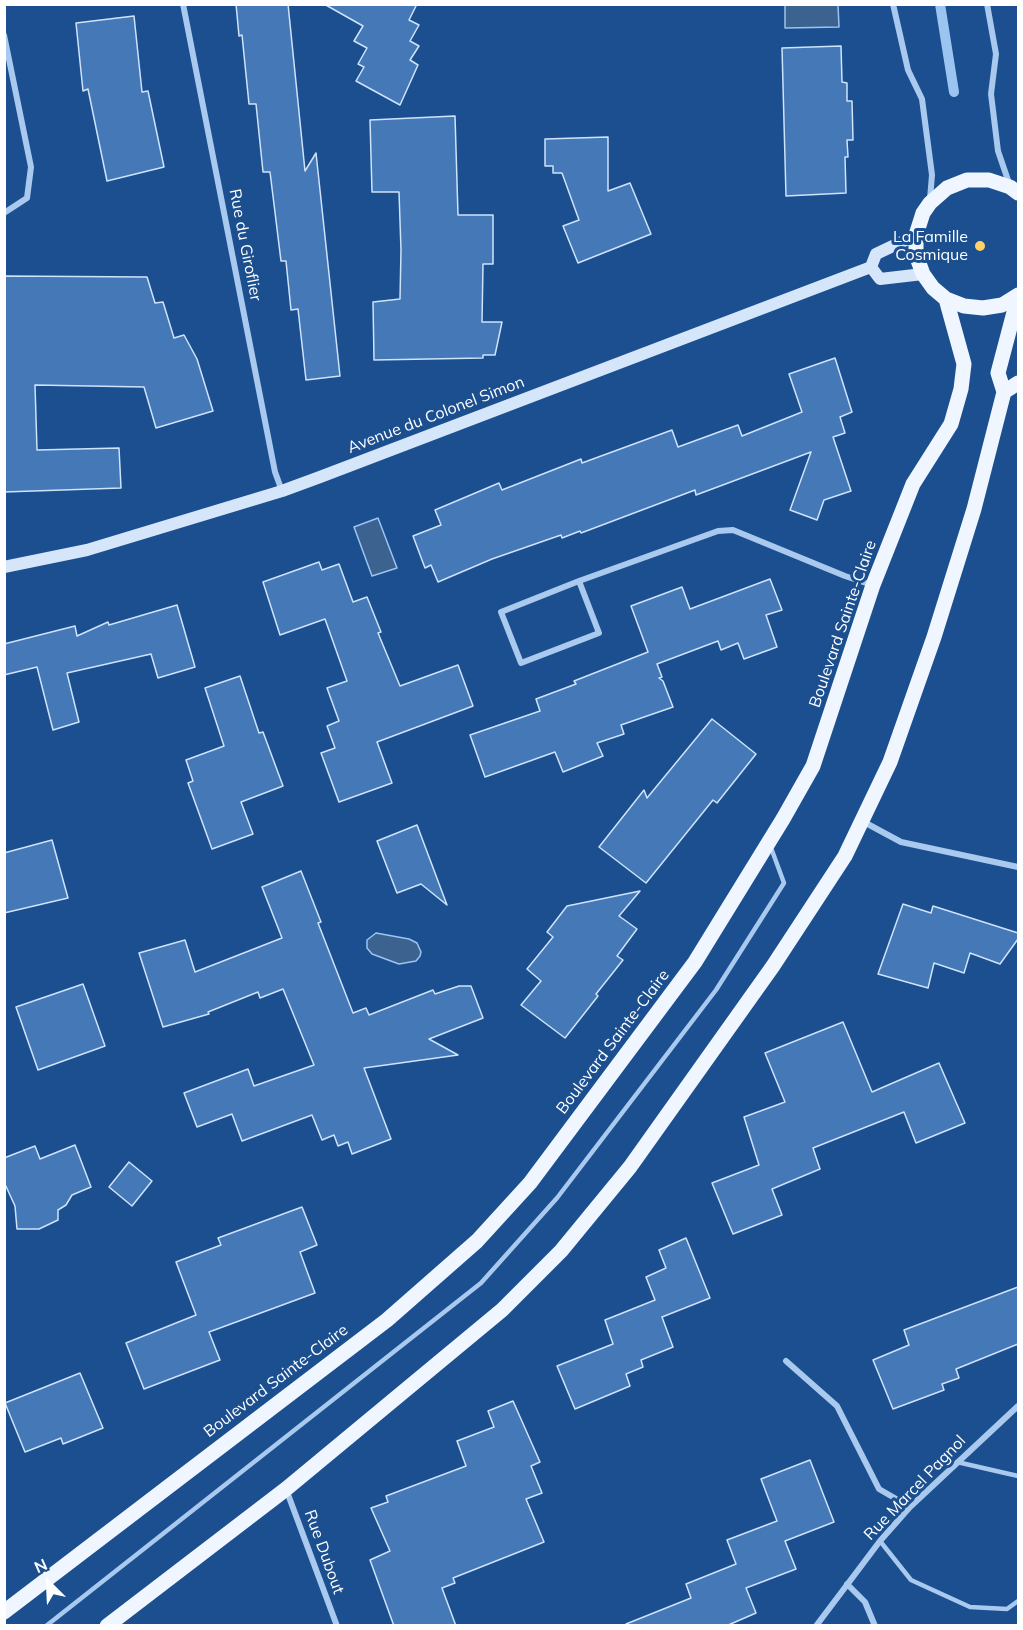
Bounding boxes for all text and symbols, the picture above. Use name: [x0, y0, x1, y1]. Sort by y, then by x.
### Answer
street label: Rue du Giroflier: [225, 187, 265, 303]
place label: La Famille Cosmique: [893, 227, 968, 265]
marker: La Famille Cosmique: [973, 239, 987, 253]
street label: Avenue du Colonel Simon: [345, 372, 527, 458]
street label: Boulevard Sainte-Claire: [805, 538, 881, 710]
street label: Boulevard Sainte-Claire: [552, 966, 674, 1118]
street label: Boulevard Sainte-Claire: [200, 1320, 352, 1442]
street label: Rue Marcel Pagnol: [860, 1432, 970, 1544]
street label: Rue Dubout: [300, 1507, 348, 1597]
north arrow: [18, 1552, 78, 1612]
text: N: [31, 1554, 50, 1577]

